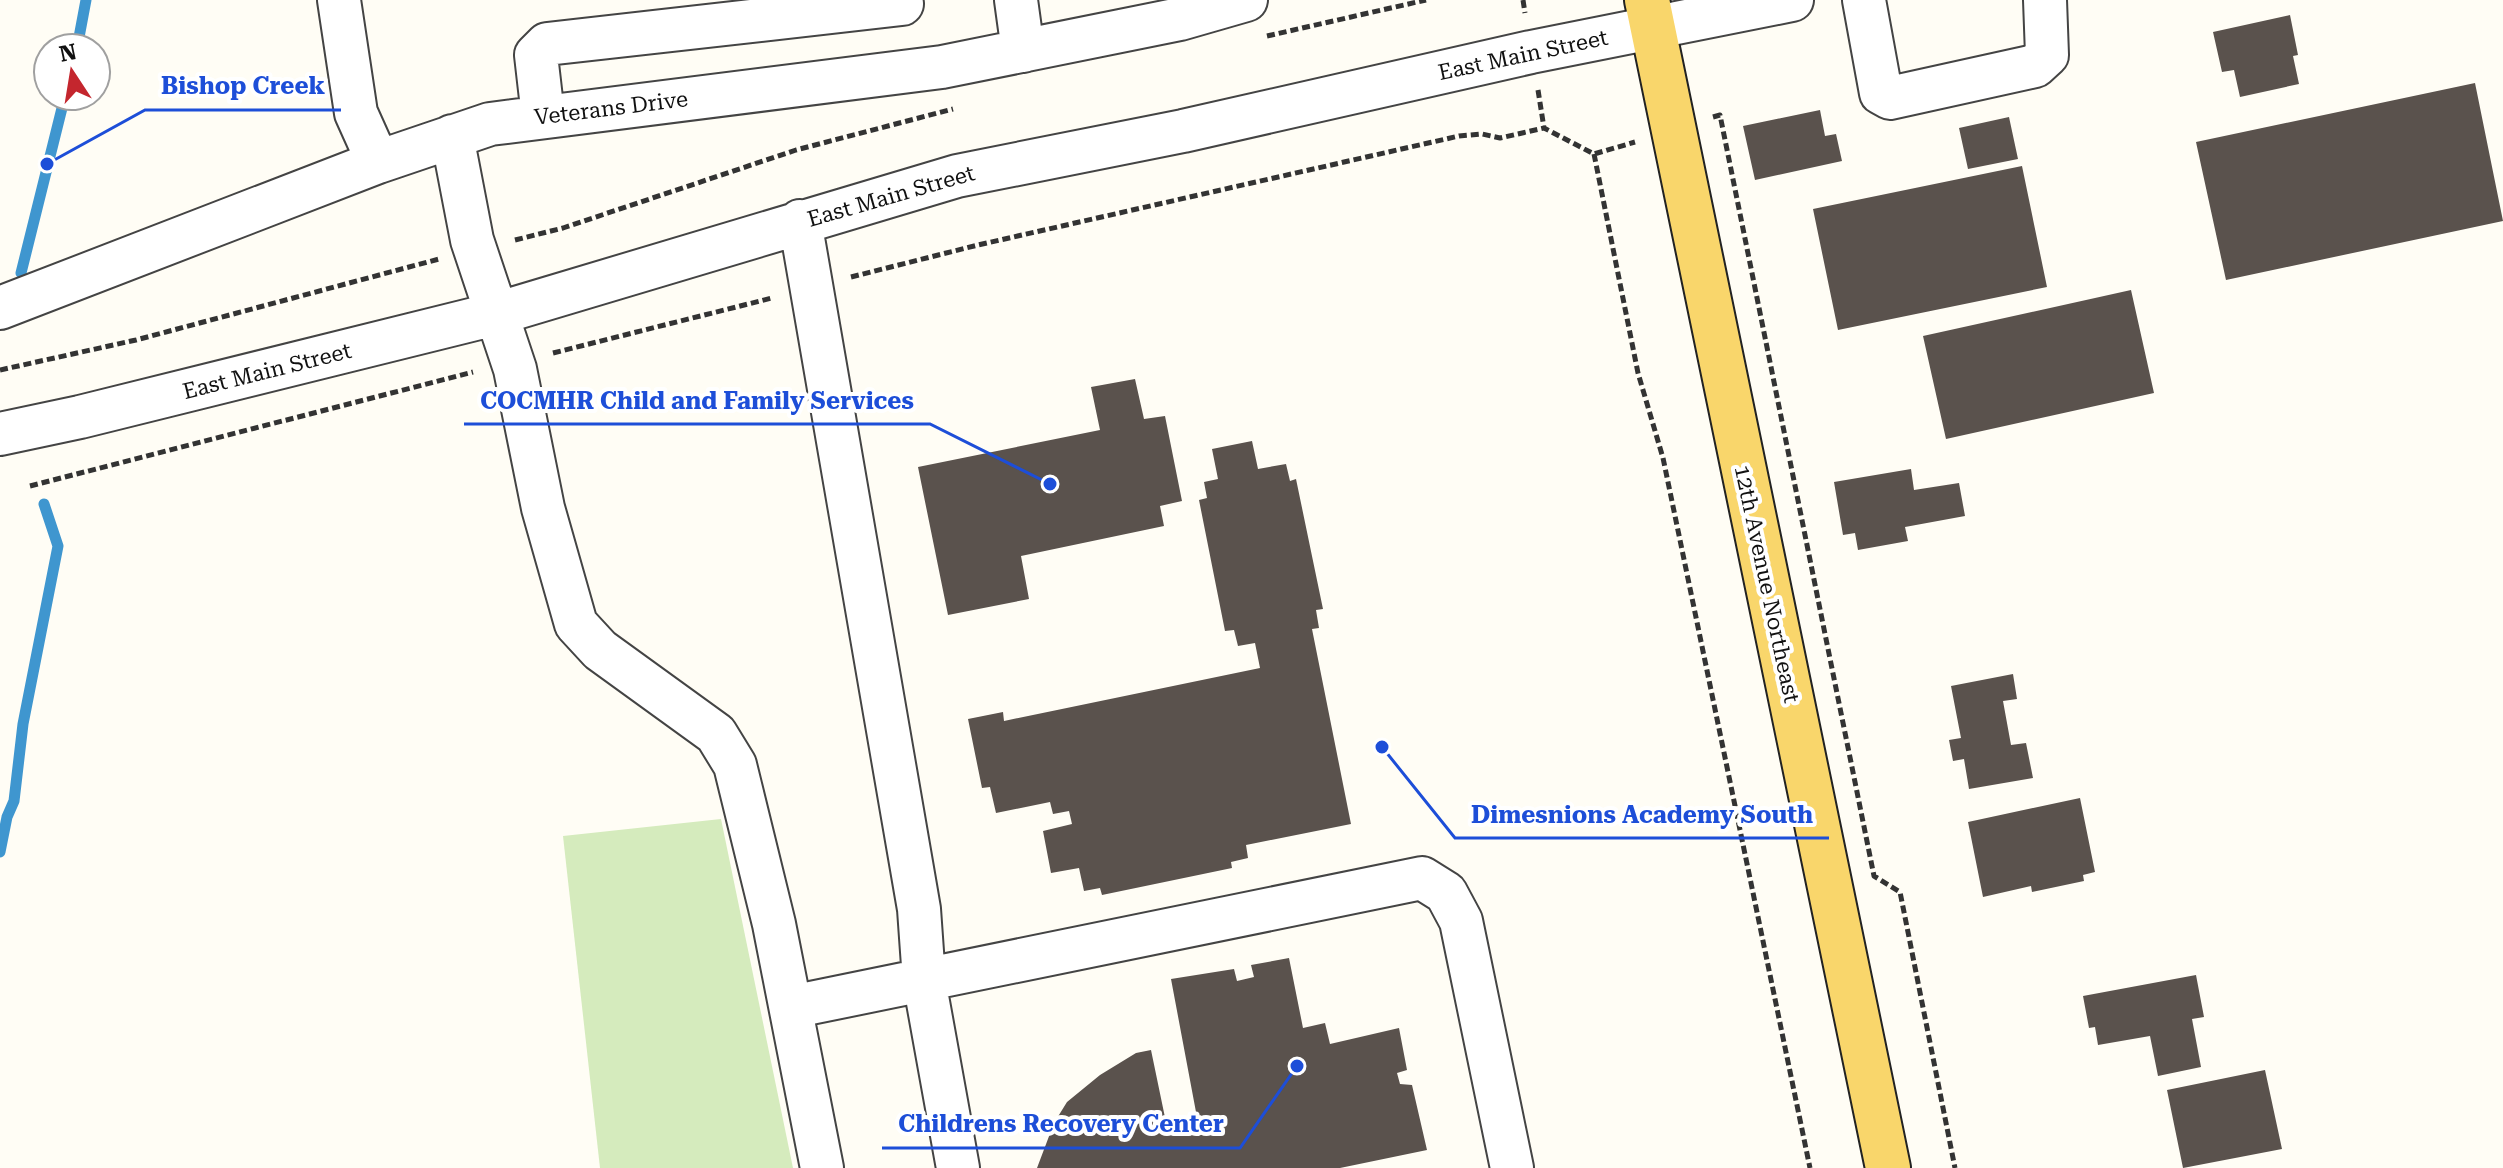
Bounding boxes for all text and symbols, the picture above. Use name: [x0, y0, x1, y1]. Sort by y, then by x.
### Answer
street label: East Main Street: [1436, 25, 1610, 85]
north arrow: [32, 32, 112, 112]
text: N: [57, 39, 79, 67]
callout: Bishop Creek: [145, 62, 341, 110]
text: Bishop Creek: [161, 72, 325, 100]
street label: Veterans Drive: [533, 86, 689, 130]
street label: East Main Street: [804, 160, 978, 232]
street label: East Main Street: [180, 338, 354, 404]
callout: COCMHR Child and Family Services: [464, 376, 930, 424]
text: COCMHR Child and Family Services: [480, 387, 914, 415]
street label: 12th Avenue Northeast: [1730, 463, 1804, 705]
callout: Dimesnions Academy South: [1455, 790, 1829, 838]
text: Dimesnions Academy South: [1471, 801, 1813, 829]
callout: Childrens Recovery Center: [882, 1100, 1240, 1148]
text: Childrens Recovery Center: [898, 1110, 1224, 1138]

